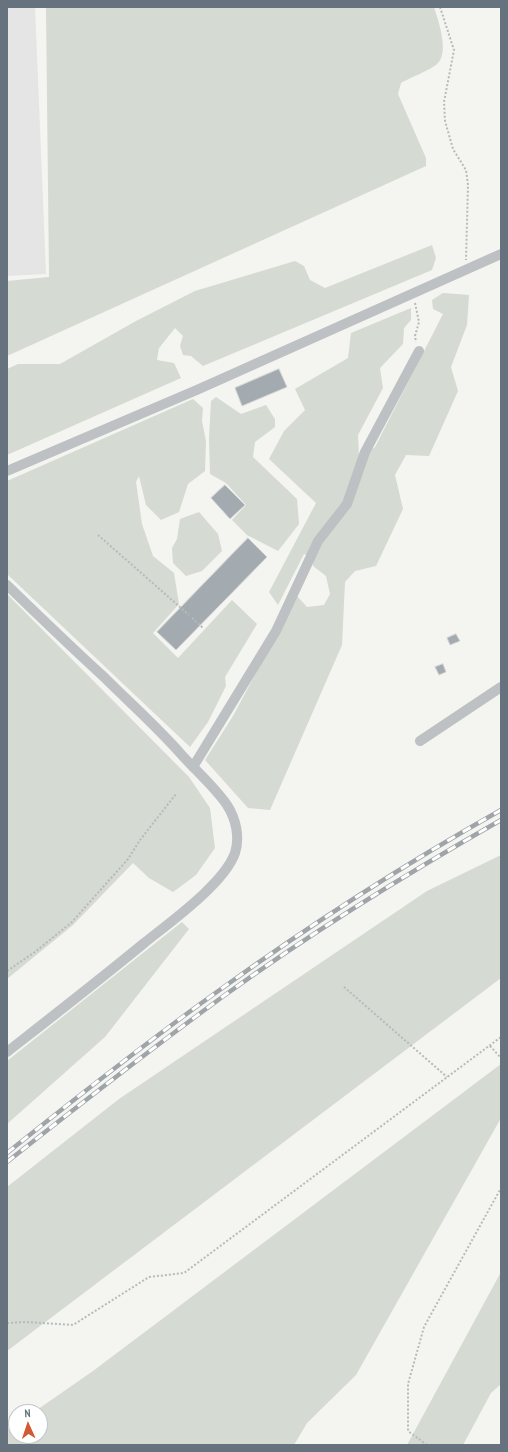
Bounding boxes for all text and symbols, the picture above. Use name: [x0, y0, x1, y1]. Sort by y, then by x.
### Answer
north arrow: [8, 1404, 48, 1444]
text: N: [24, 1406, 31, 1420]

